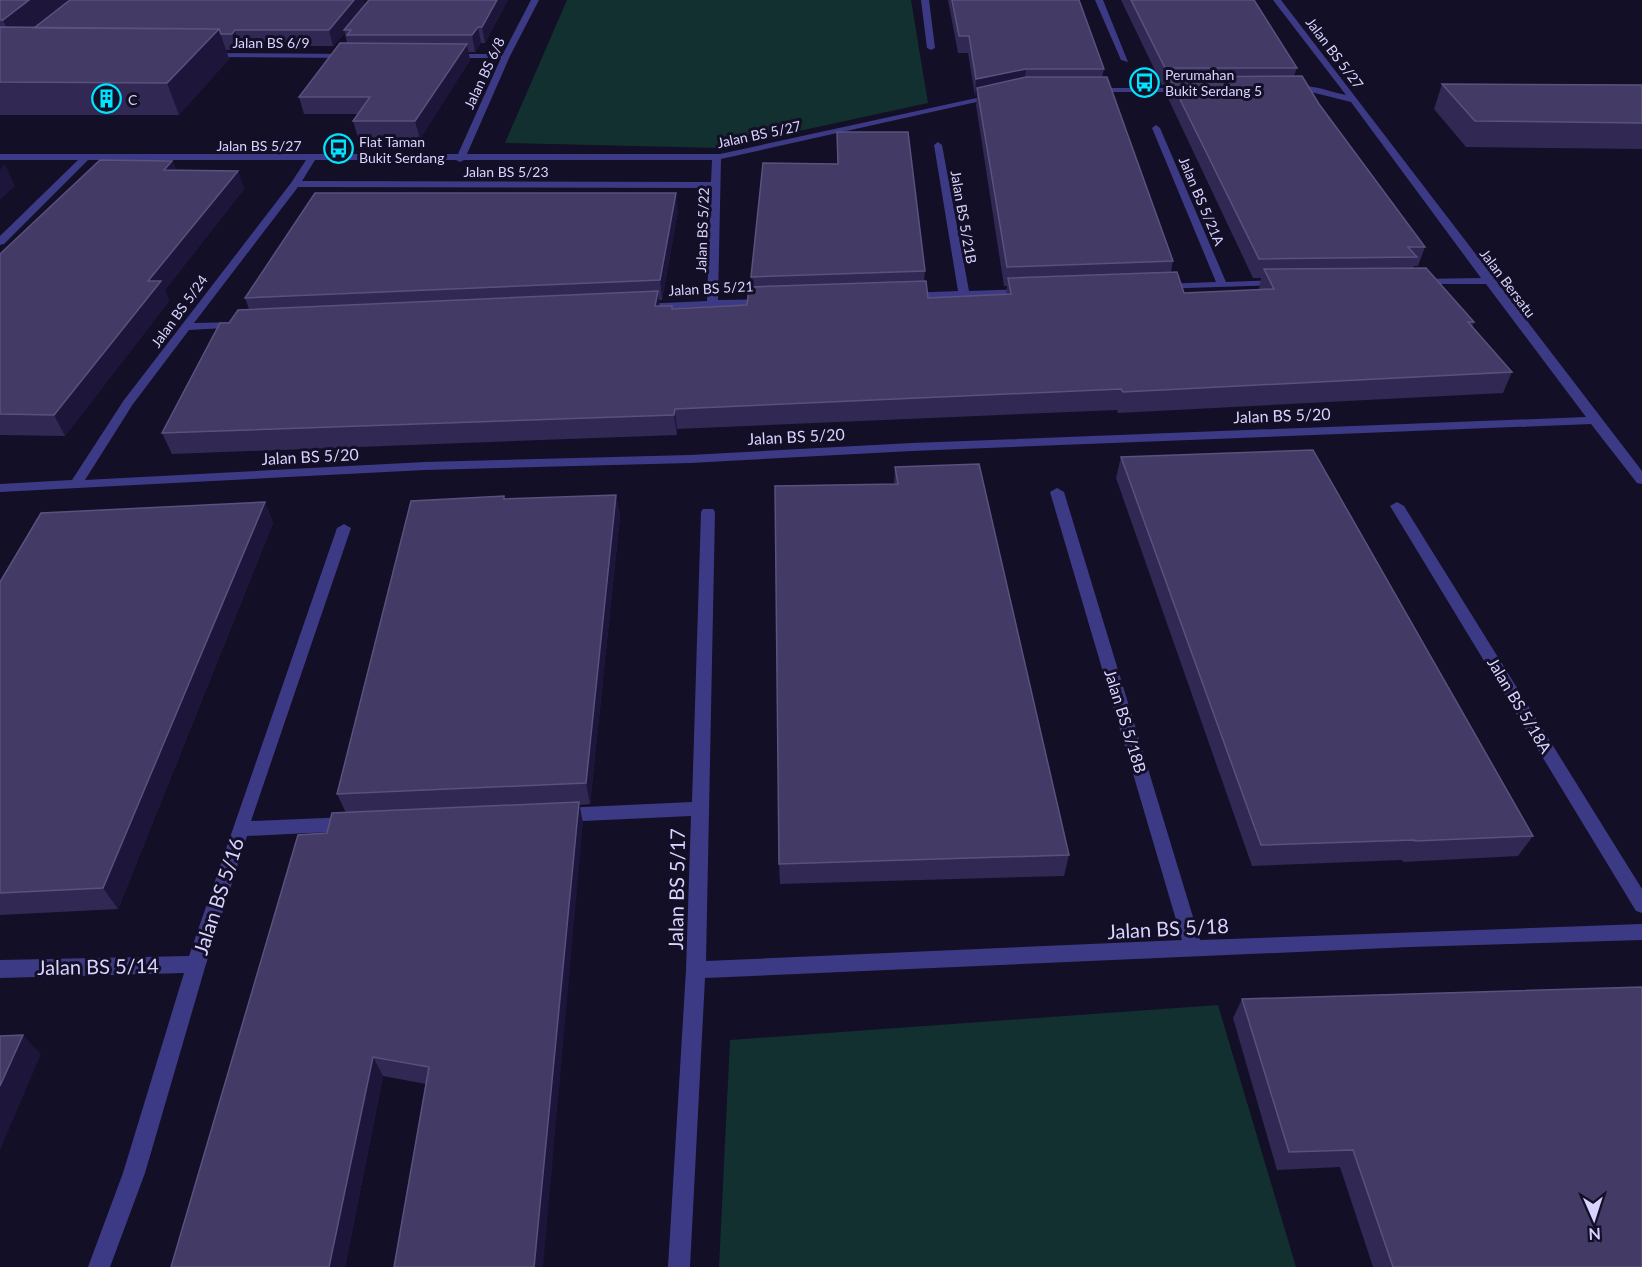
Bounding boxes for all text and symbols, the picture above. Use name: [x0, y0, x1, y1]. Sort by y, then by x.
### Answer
street label: Jalan BS 5/27: [1303, 14, 1367, 92]
street label: Jalan BS 6/9: [232, 34, 310, 51]
street label: Jalan BS 6/8: [460, 34, 508, 112]
bus stop icon: Perumahan Bukit Serdang 5: [1128, 66, 1160, 98]
place label: Perumahan Bukit Serdang 5: [1165, 66, 1262, 99]
building icon: C: [91, 83, 123, 115]
place label: C: [128, 91, 138, 108]
street label: Jalan BS 5/27: [716, 117, 802, 151]
bus stop icon: Flat Taman Bukit Serdang: [322, 133, 354, 165]
place label: Flat Taman Bukit Serdang: [359, 133, 444, 166]
street label: Jalan BS 5/27: [216, 137, 302, 154]
street label: Jalan BS 5/21A: [1176, 154, 1229, 248]
street label: Jalan BS 5/23: [463, 163, 549, 180]
street label: Jalan BS 5/21B: [947, 169, 981, 265]
street label: Jalan BS 5/22: [692, 187, 712, 273]
street label: Jalan Bersatu: [1477, 245, 1539, 321]
street label: Jalan BS 5/24: [147, 272, 211, 350]
street label: Jalan BS 5/21: [668, 277, 754, 299]
street label: Jalan BS 5/20: [1233, 404, 1331, 426]
street label: Jalan BS 5/20: [747, 424, 845, 448]
street label: Jalan BS 5/20: [261, 444, 359, 468]
street label: Jalan BS 5/18A: [1484, 654, 1556, 756]
street label: Jalan BS 5/18B: [1101, 667, 1151, 775]
street label: Jalan BS 5/17: [663, 828, 689, 950]
street label: Jalan BS 5/16: [188, 834, 248, 958]
street label: Jalan BS 5/18: [1107, 913, 1229, 943]
street label: Jalan BS 5/14: [37, 953, 159, 979]
north arrow: [1564, 1189, 1624, 1249]
text: N: [1588, 1225, 1601, 1244]

